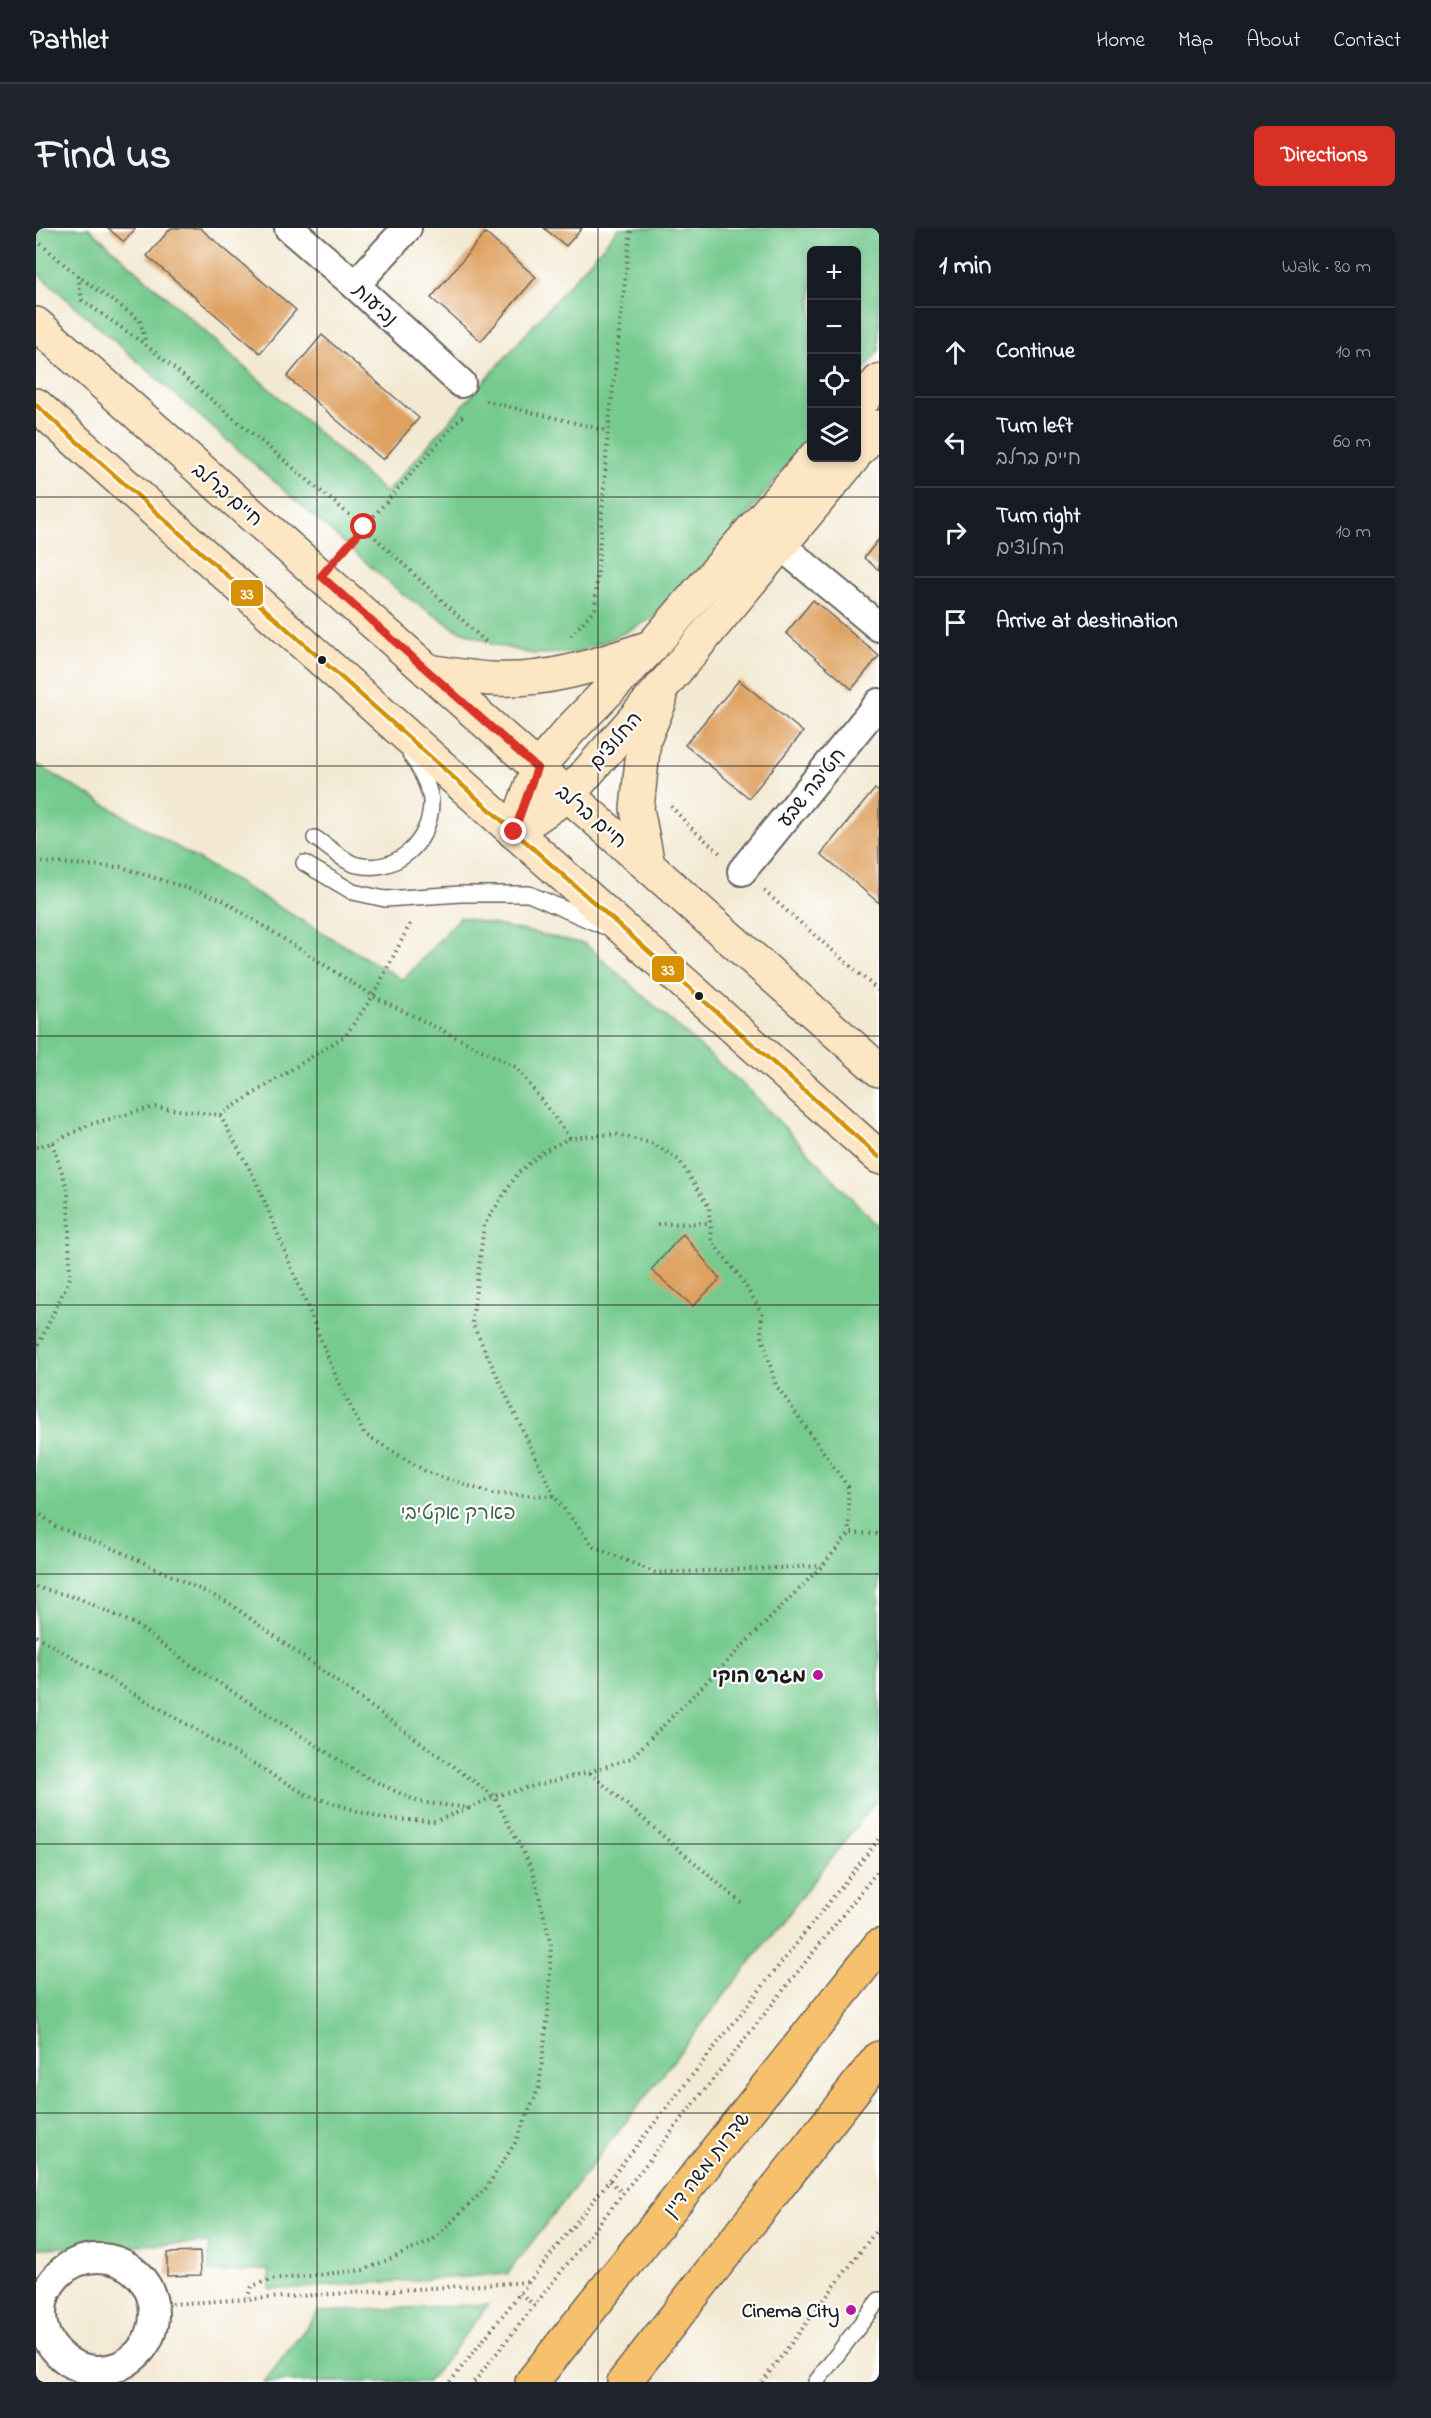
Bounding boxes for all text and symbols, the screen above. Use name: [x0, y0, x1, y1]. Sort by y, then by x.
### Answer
text: Pathlet: [30, 21, 109, 62]
text: Home: [1096, 26, 1145, 56]
text: Map: [1178, 26, 1213, 56]
text: About: [1246, 26, 1300, 56]
text: Contact: [1333, 26, 1401, 56]
text: Find us: [36, 126, 171, 187]
button: Directions: [1254, 126, 1395, 186]
map controls: [807, 246, 861, 462]
button: +: [807, 246, 861, 300]
text: 1 min: [939, 248, 991, 286]
text: Walk · 80 m: [1282, 253, 1371, 282]
street label: נביעות: [345, 277, 403, 334]
button: −: [807, 300, 861, 354]
icon: ahead: [939, 336, 972, 369]
text: Continue: [996, 336, 1075, 368]
text: 10 m: [1335, 338, 1371, 367]
button: locate: [807, 354, 861, 408]
button: layers: [807, 408, 861, 462]
text: Turn left: [996, 411, 1073, 443]
icon: left: [939, 426, 972, 459]
text: 60 m: [1333, 428, 1371, 457]
text: חיים ברלב: [996, 445, 1081, 474]
street label: חיים ברלב: [185, 457, 268, 535]
text: Turn right: [996, 501, 1081, 533]
route start: [350, 513, 376, 539]
icon: right: [939, 516, 972, 549]
text: 10 m: [1335, 518, 1371, 547]
text: החלוצים: [996, 535, 1064, 564]
line badge: 33: [230, 579, 264, 607]
text: 33: [239, 583, 254, 607]
icon: arrive: [939, 606, 972, 639]
text: Arrive at destination: [996, 606, 1178, 638]
unlabelled marker: [316, 654, 328, 666]
street label: החלוצים: [583, 706, 650, 777]
street label: חטיבה שבע: [772, 743, 854, 835]
street label: חיים ברלב: [549, 779, 632, 857]
route end: [500, 818, 526, 844]
line badge: 33: [651, 955, 685, 983]
text: 33: [660, 959, 675, 983]
unlabelled marker: [693, 990, 705, 1002]
park label: פארק אקטיבי: [401, 1500, 515, 1529]
place label: מגרש הוקי: [712, 1663, 806, 1692]
marker: מגרש הוקי: [811, 1668, 825, 1682]
street label: שדרות משה דיין: [657, 2107, 759, 2225]
place label: Cinema City: [742, 2298, 839, 2328]
marker: Cinema City: [844, 2303, 858, 2317]

